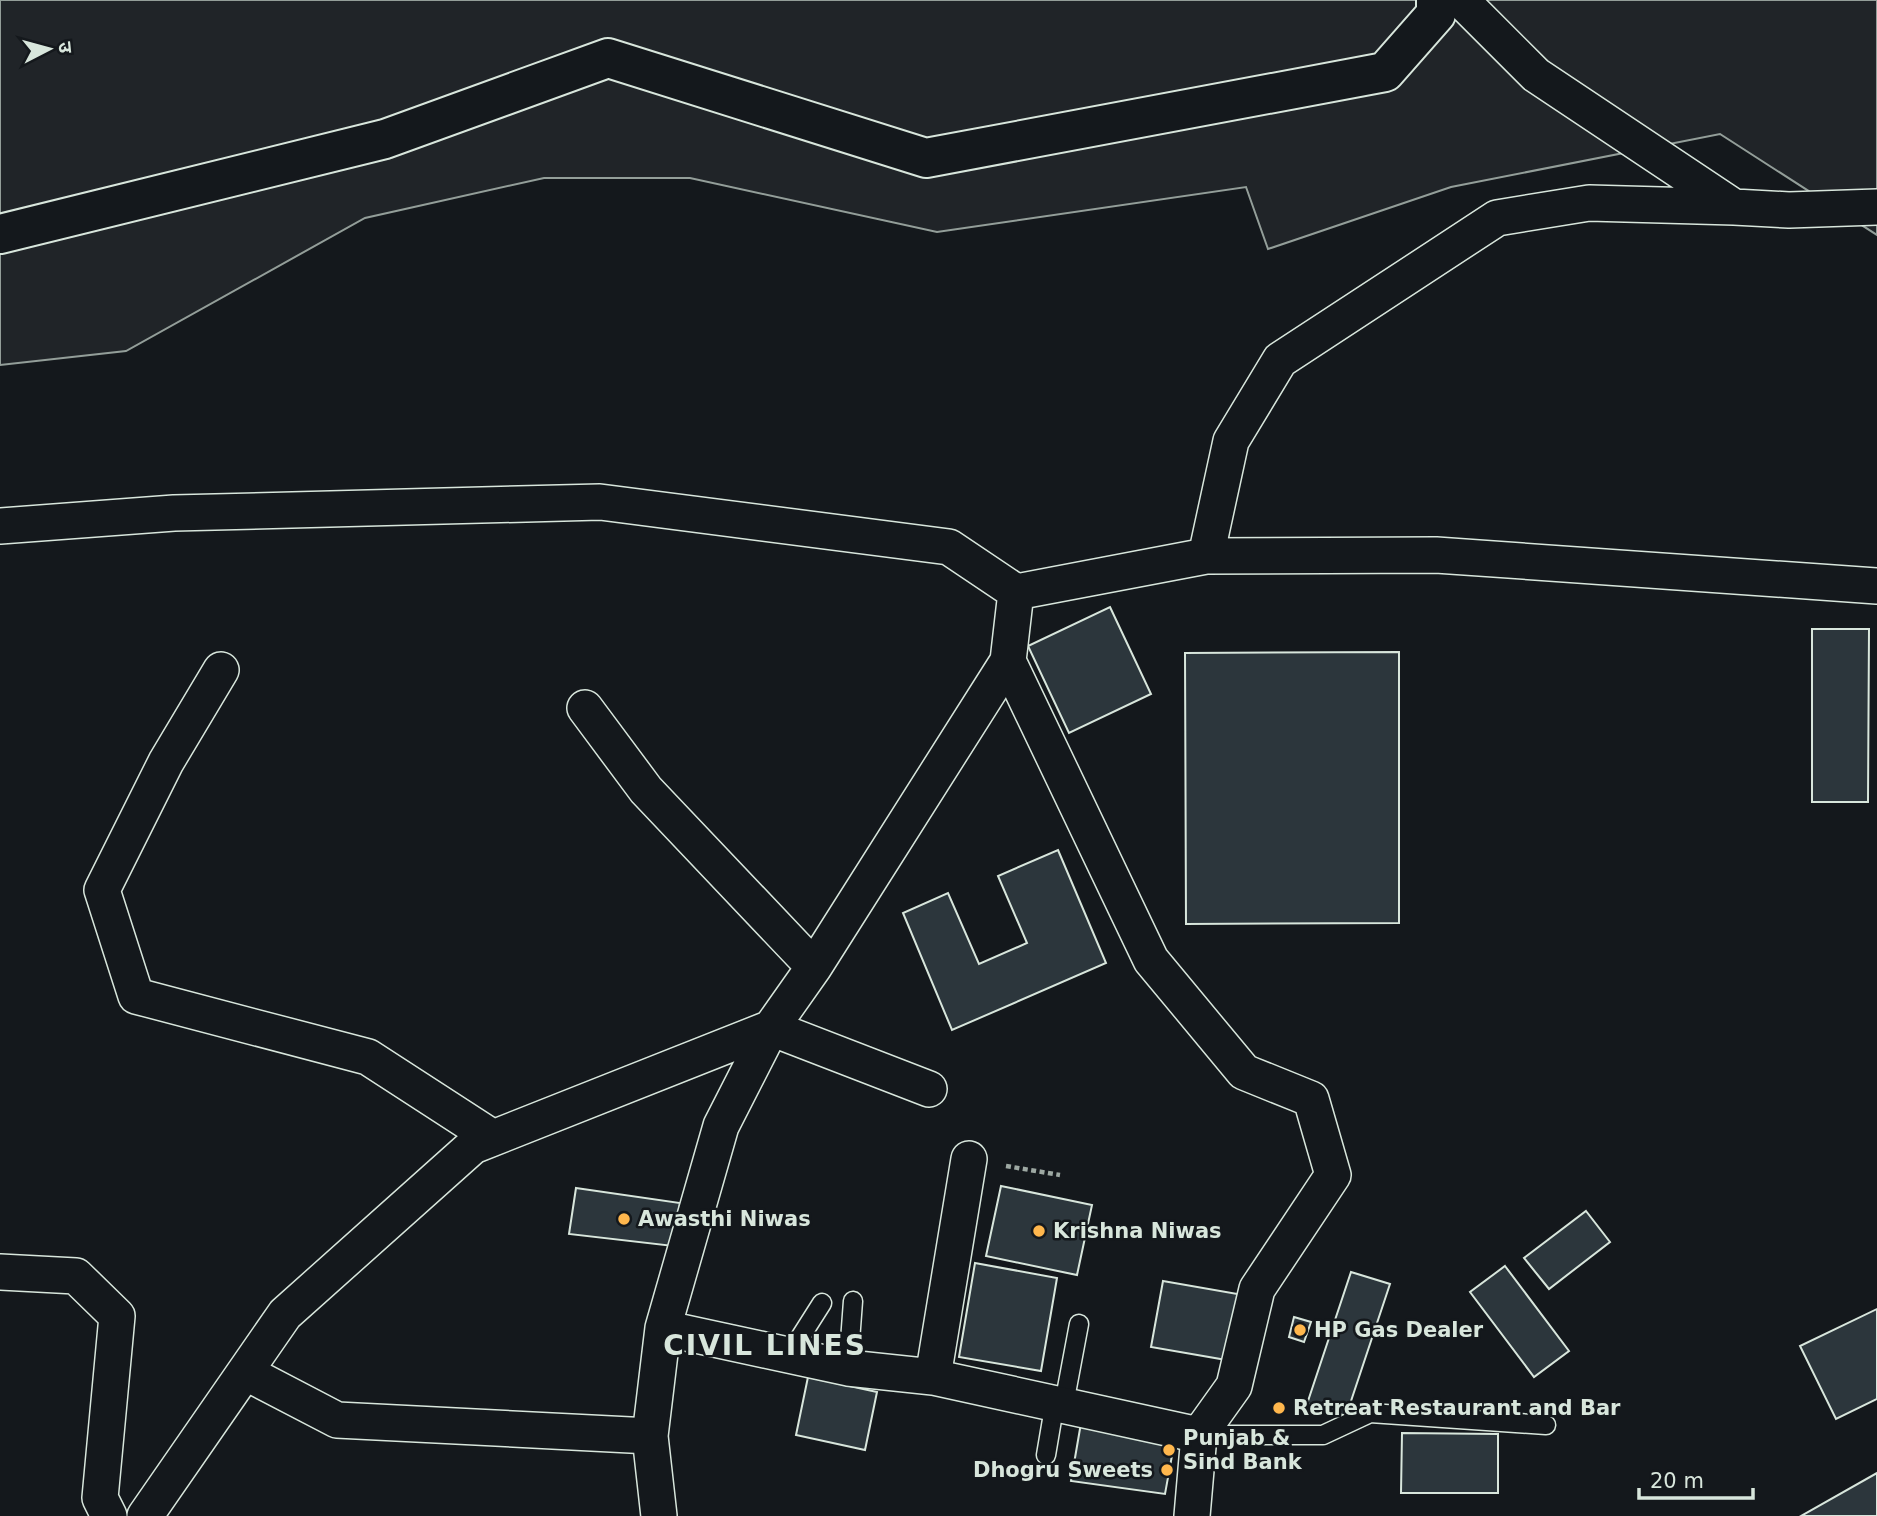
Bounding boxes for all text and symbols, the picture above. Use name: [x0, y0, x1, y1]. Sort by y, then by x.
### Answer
north arrow: [14, 14, 84, 84]
text: उ: [54, 41, 78, 55]
place label: Awasthi Niwas: [638, 1207, 811, 1231]
marker: Awasthi Niwas: [616, 1211, 632, 1227]
place label: Krishna Niwas: [1053, 1219, 1222, 1243]
marker: Krishna Niwas: [1031, 1223, 1047, 1239]
place label: HP Gas Dealer: [1314, 1318, 1484, 1342]
marker: HP Gas Dealer: [1292, 1322, 1308, 1338]
district label: CIVIL LINES: [663, 1329, 867, 1362]
place label: Retreat Restaurant and Bar: [1293, 1396, 1621, 1420]
marker: Retreat Restaurant and Bar: [1271, 1400, 1287, 1416]
place label: Punjab & Sind Bank: [1183, 1426, 1303, 1474]
marker: Punjab & Sind Bank: [1161, 1442, 1177, 1458]
scale bar: [1639, 1456, 1753, 1500]
place label: Dhogru Sweets: [973, 1458, 1153, 1482]
marker: Dhogru Sweets: [1159, 1462, 1175, 1478]
text: 20 m: [1650, 1469, 1704, 1493]

